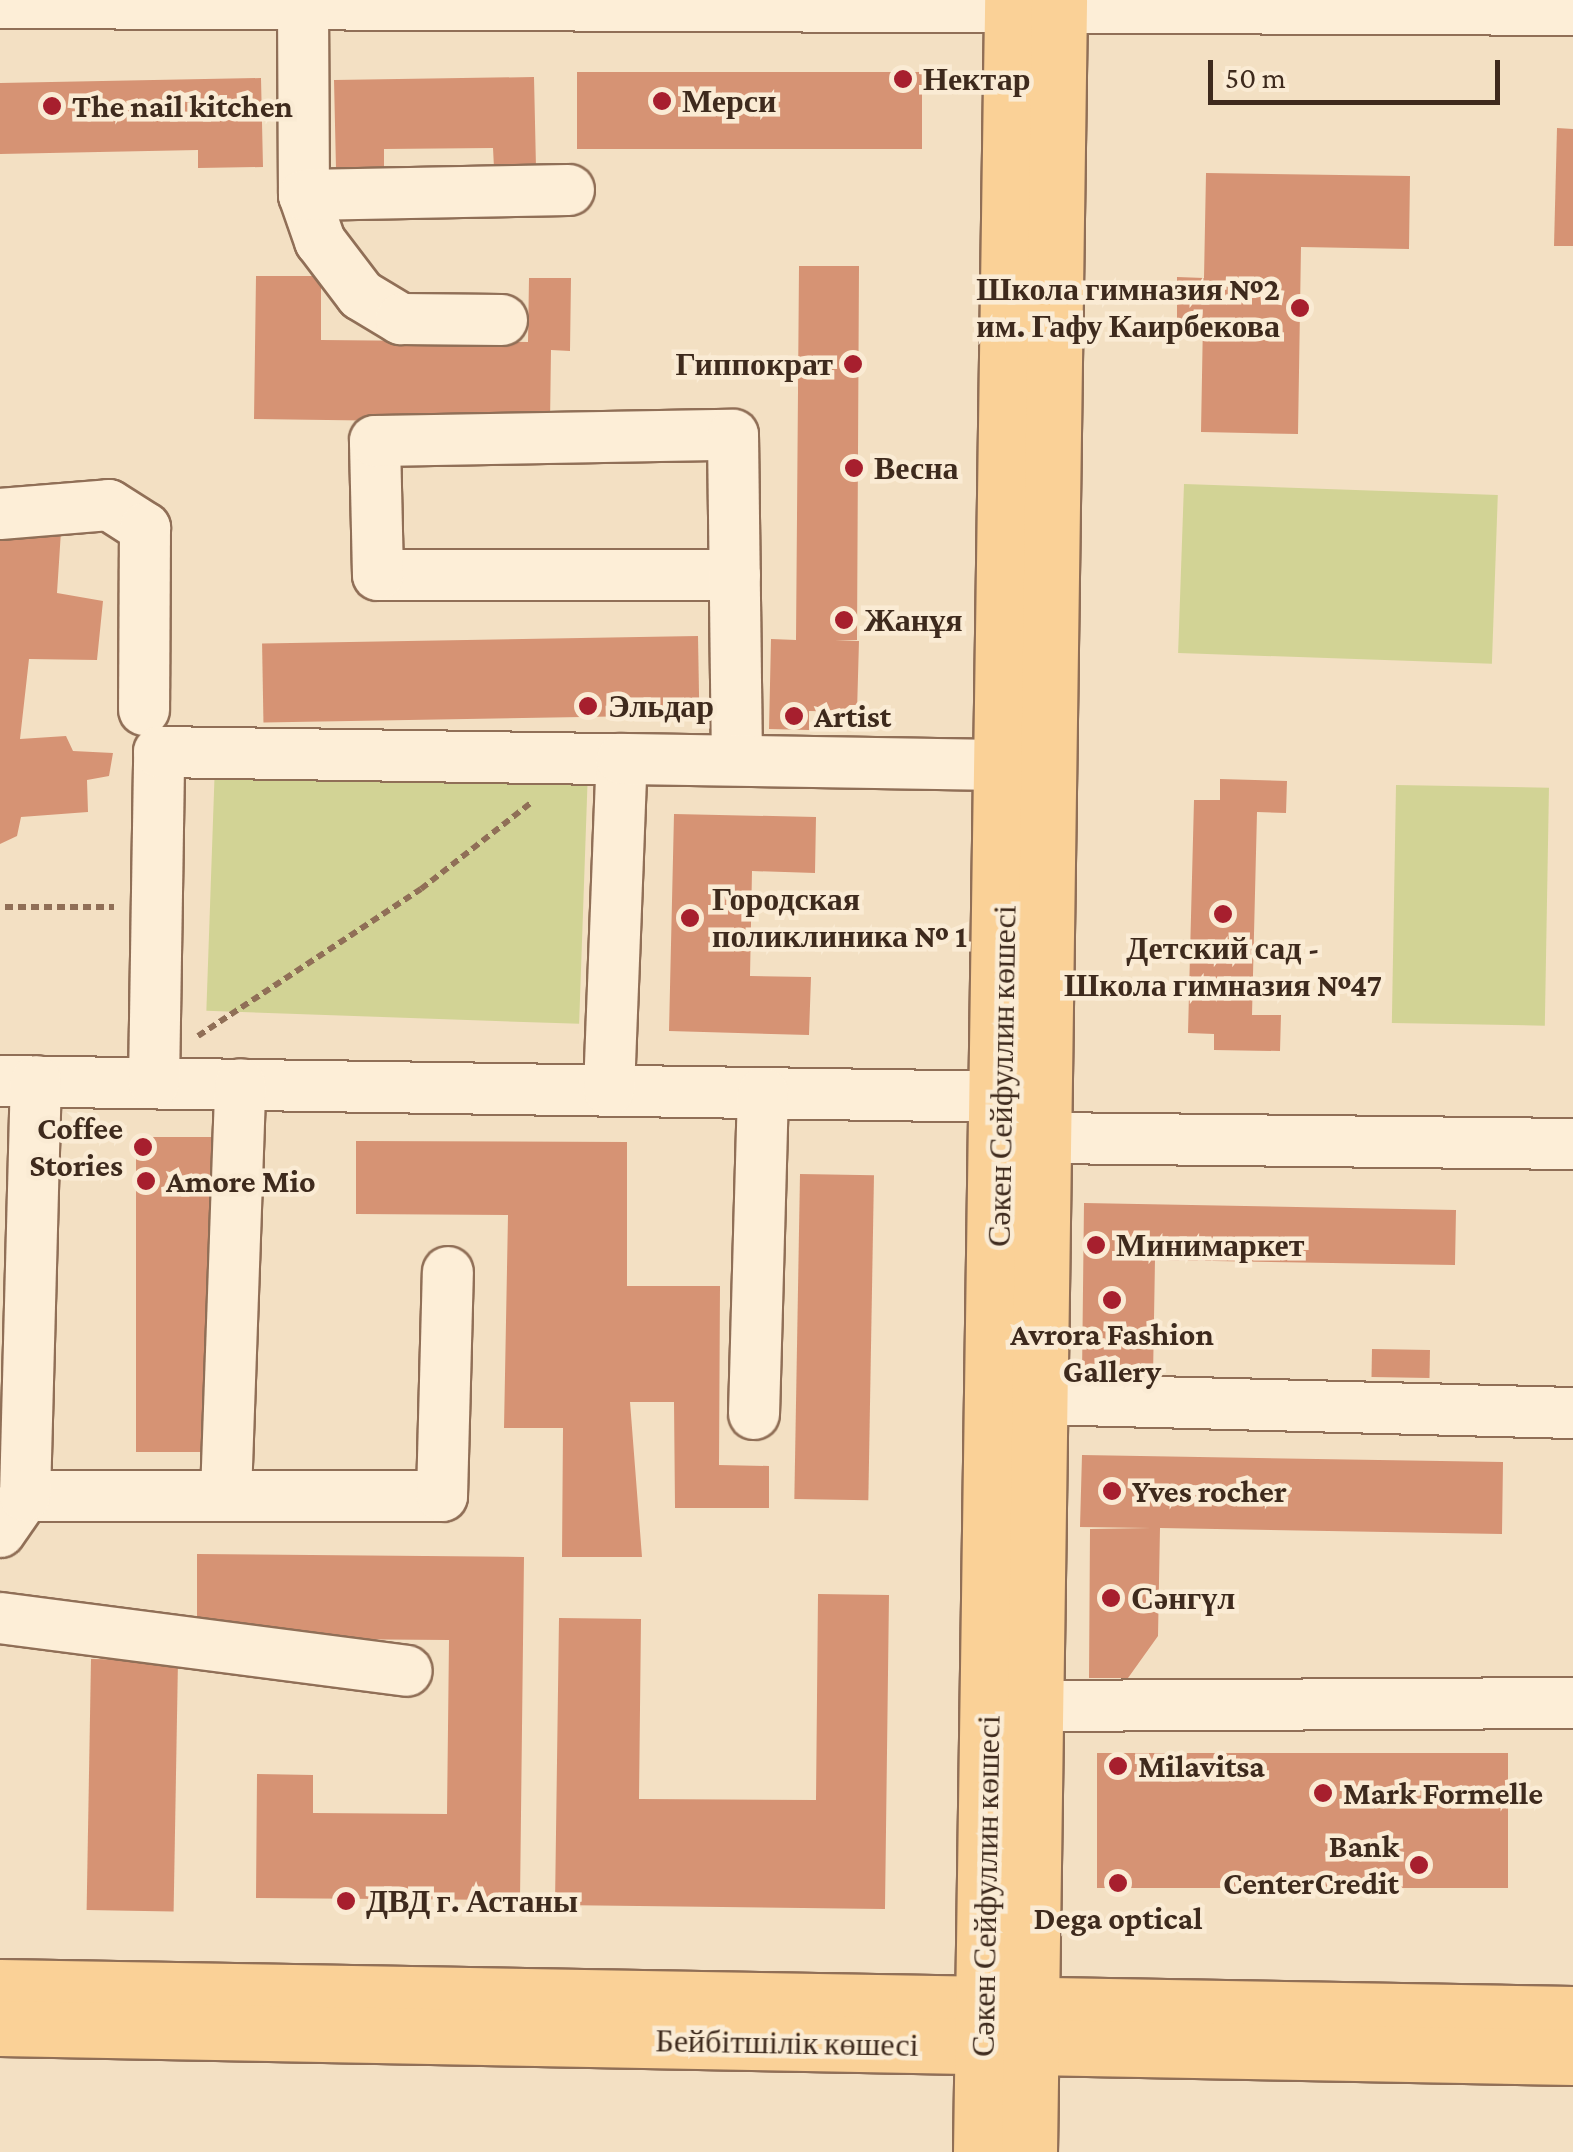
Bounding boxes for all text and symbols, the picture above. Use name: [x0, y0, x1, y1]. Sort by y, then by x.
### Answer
scale bar: [1213, 40, 1506, 102]
place label: Нектар: [923, 60, 1030, 98]
text: 50 m: [1225, 61, 1286, 94]
marker: Нектар: [892, 68, 914, 90]
place label: Мерси: [682, 82, 776, 120]
place label: The nail kitchen: [72, 87, 293, 125]
marker: Мерси: [651, 90, 673, 112]
marker: The nail kitchen: [41, 95, 63, 117]
place label: Школа гимназия №2 им. Гафу Каирбекова: [976, 271, 1280, 346]
marker: Школа гимназия №2 им. Гафу Каирбекова: [1289, 297, 1311, 319]
place label: Гиппократ: [675, 345, 833, 383]
marker: Гиппократ: [842, 353, 864, 375]
place label: Весна: [874, 449, 959, 487]
marker: Весна: [843, 457, 865, 479]
place label: Жанұя: [864, 601, 963, 639]
marker: Жанұя: [833, 609, 855, 631]
place label: Эльдар: [608, 687, 714, 725]
marker: Эльдар: [577, 695, 599, 717]
place label: Artist: [814, 697, 891, 735]
marker: Artist: [783, 705, 805, 727]
place label: Городская поликлиника № 1: [712, 881, 967, 956]
marker: Детский сад - Школа гимназия №47: [1212, 903, 1234, 925]
marker: Городская поликлиника № 1: [677, 905, 703, 931]
street label: Сәкен Сейфуллин көшесі: [980, 905, 1024, 1247]
place label: Детский сад - Школа гимназия №47: [1064, 930, 1382, 1005]
place label: Coffee Stories: [29, 1110, 123, 1185]
marker: Coffee Stories: [132, 1136, 154, 1158]
place label: Amore Mio: [166, 1162, 316, 1200]
marker: Amore Mio: [135, 1170, 157, 1192]
place label: Минимаркет: [1116, 1226, 1304, 1264]
marker: Минимаркет: [1085, 1234, 1107, 1256]
marker: Avrora Fashion Gallery: [1101, 1289, 1123, 1311]
place label: Avrora Fashion Gallery: [1010, 1316, 1214, 1391]
place label: Yves rocher: [1132, 1472, 1287, 1510]
marker: Yves rocher: [1101, 1480, 1123, 1502]
place label: Сәнгүл: [1131, 1579, 1235, 1617]
marker: Сәнгүл: [1100, 1587, 1122, 1609]
street label: Сәкен Сейфуллин көшесі: [964, 1715, 1008, 2057]
place label: Milavitsa: [1138, 1747, 1265, 1785]
marker: Milavitsa: [1107, 1755, 1129, 1777]
place label: Mark Formelle: [1343, 1774, 1543, 1812]
marker: Mark Formelle: [1312, 1782, 1334, 1804]
place label: Bank CenterCredit: [1223, 1828, 1399, 1903]
marker: Bank CenterCredit: [1408, 1854, 1430, 1876]
marker: Dega optical: [1107, 1872, 1129, 1894]
place label: ДВД г. Астаны: [366, 1882, 578, 1920]
marker: ДВД г. Астаны: [335, 1890, 357, 1912]
place label: Dega optical: [1033, 1899, 1203, 1937]
street label: Бейбітшілік көшесі: [655, 2022, 919, 2064]

